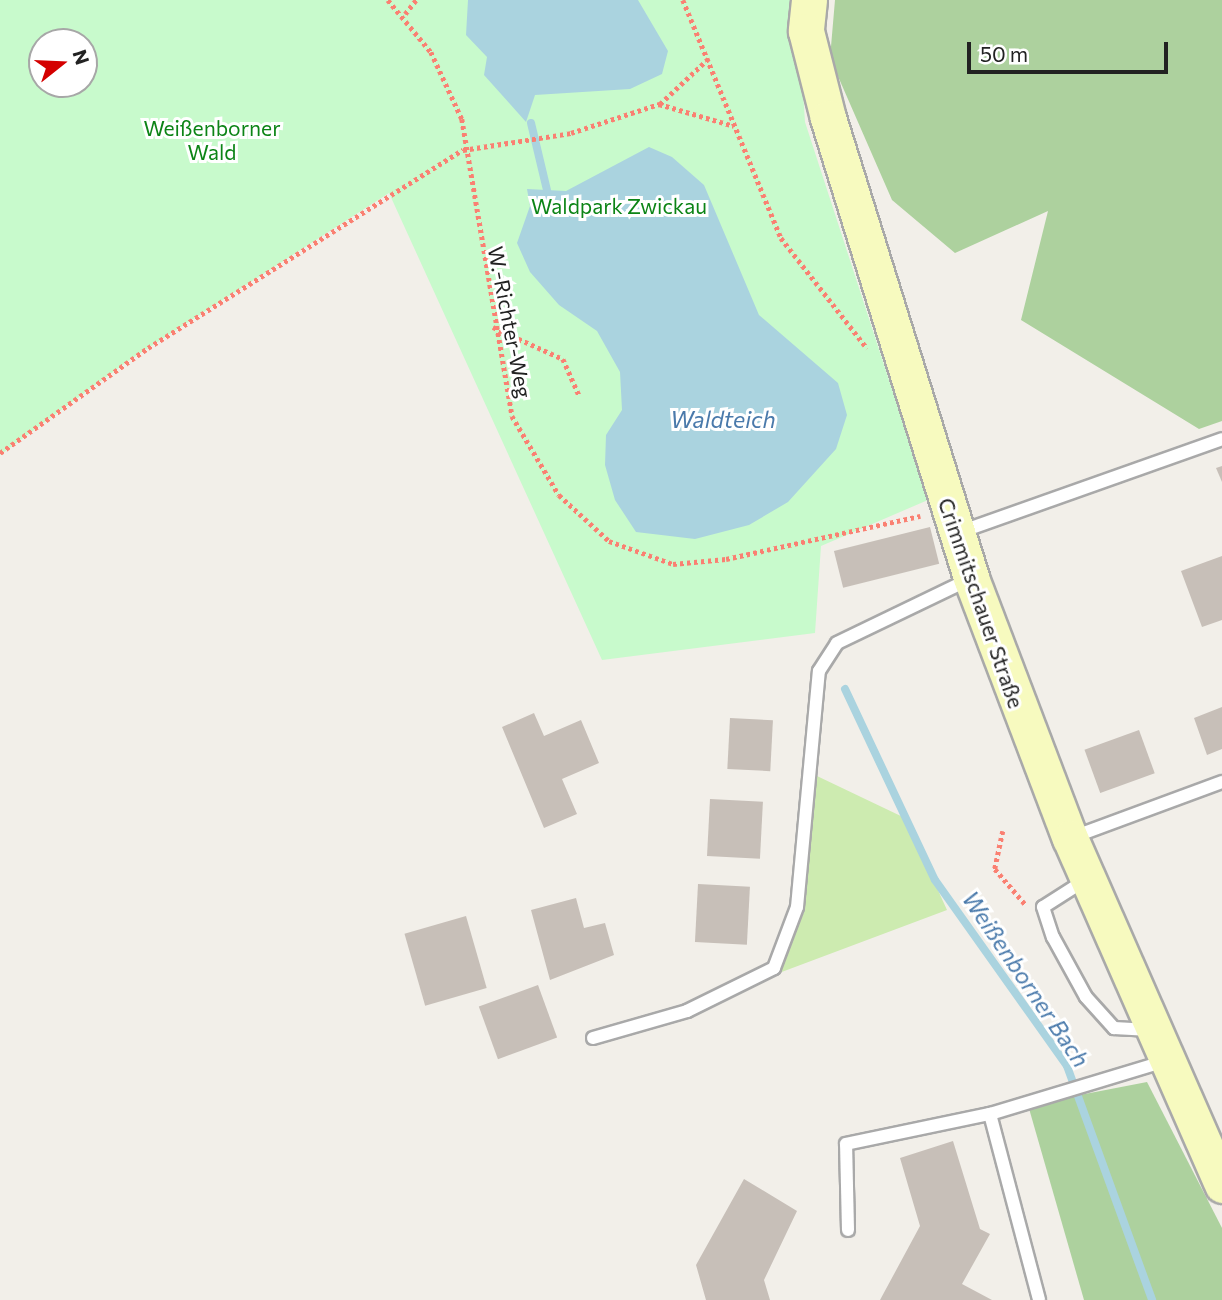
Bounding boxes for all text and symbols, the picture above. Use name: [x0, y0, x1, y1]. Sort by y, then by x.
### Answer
north arrow: [28, 28, 98, 98]
scale bar: [970, 28, 1171, 72]
text: 50 m: [980, 41, 1028, 66]
text: N: [68, 47, 95, 67]
park label: Weißenborner Wald: [143, 115, 281, 165]
park label: Waldpark Zwickau: [531, 193, 707, 219]
street label: W.-Richter-Weg: [483, 244, 537, 400]
water label: Waldteich: [670, 405, 776, 433]
street label: Crimmitschauer Straße: [933, 495, 1029, 711]
water label: Weißenborner Bach: [957, 886, 1095, 1072]

